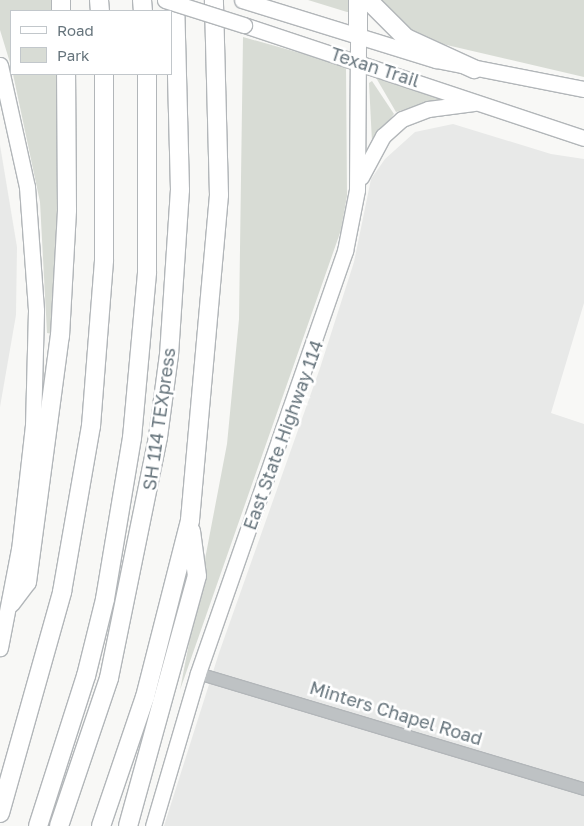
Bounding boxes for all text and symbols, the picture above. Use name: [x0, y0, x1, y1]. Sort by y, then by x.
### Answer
legend: [10, 10, 172, 75]
text: Road: [57, 21, 94, 39]
street label: Texan Trail: [328, 42, 422, 92]
text: Park: [57, 46, 89, 64]
street label: East State Highway 114: [239, 337, 327, 533]
street label: SH 114 TEXpress: [138, 346, 180, 492]
street label: Minters Chapel Road: [307, 676, 485, 750]

